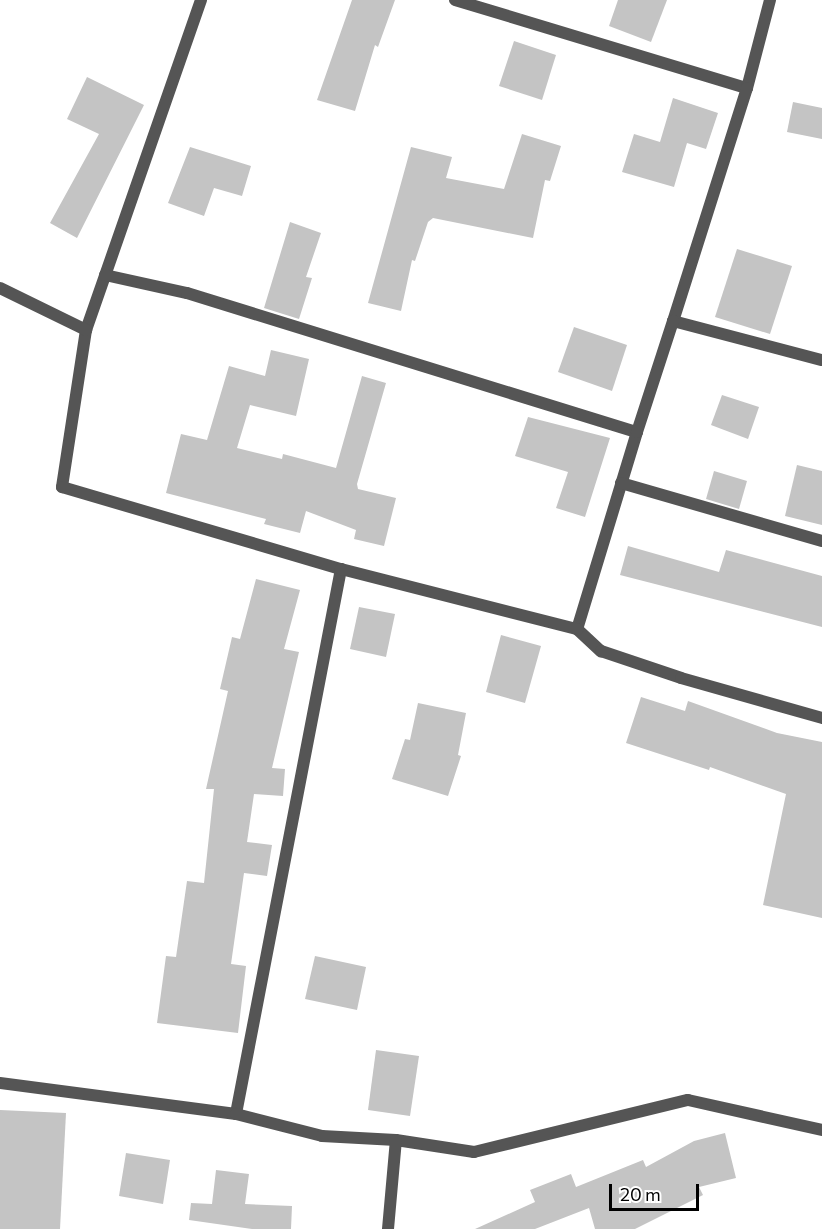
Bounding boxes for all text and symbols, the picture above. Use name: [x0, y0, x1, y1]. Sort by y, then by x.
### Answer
scale bar: [612, 1172, 702, 1210]
text: 20 m: [620, 1183, 661, 1205]

